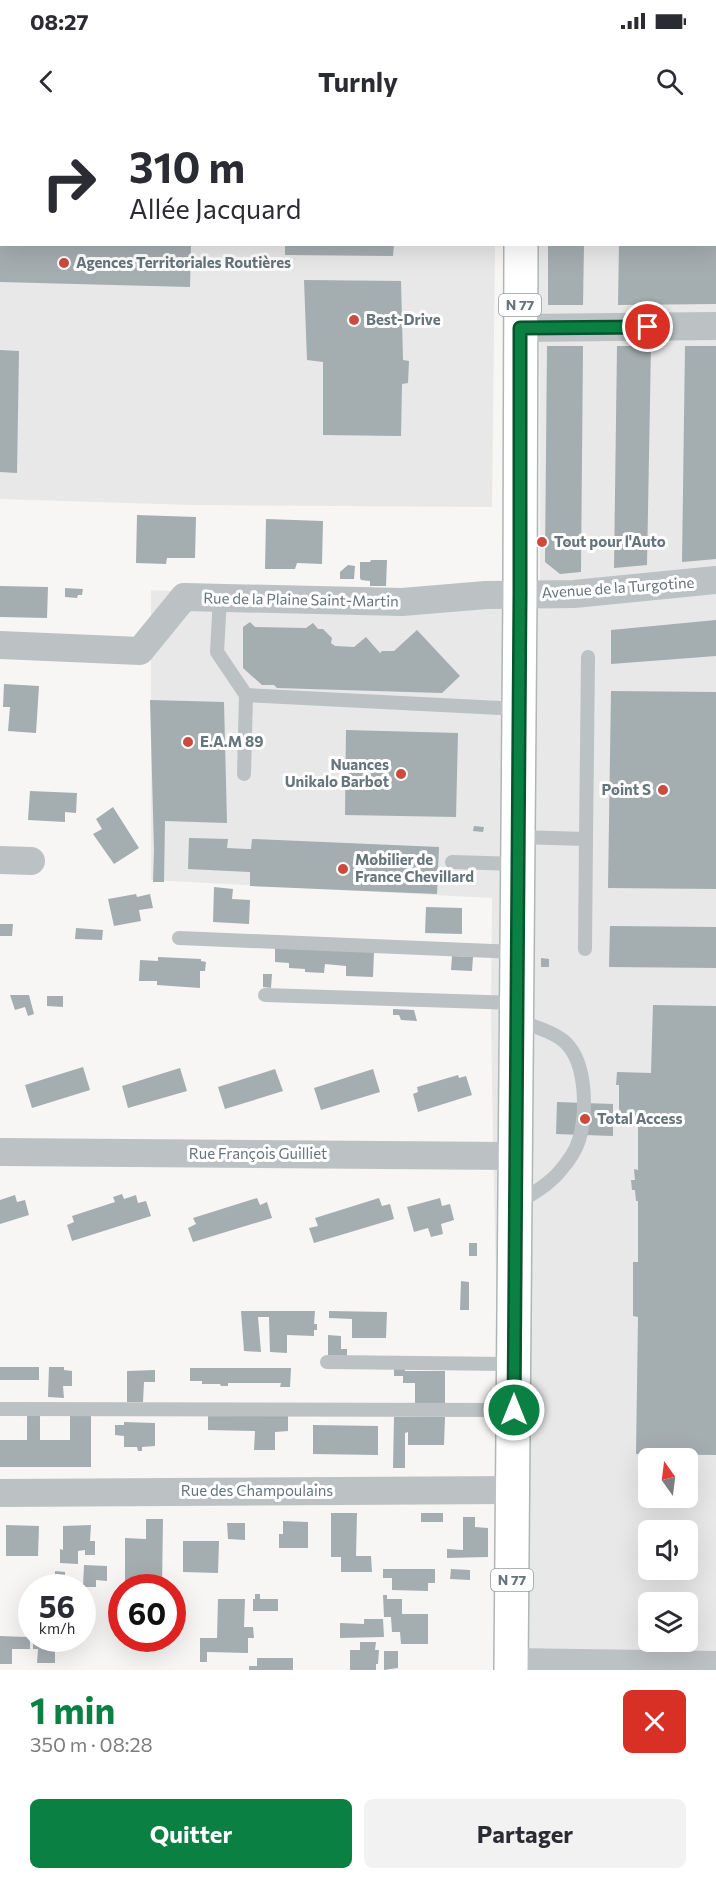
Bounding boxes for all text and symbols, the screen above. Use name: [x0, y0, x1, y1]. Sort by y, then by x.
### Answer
text: 08:27: [30, 8, 89, 35]
icon: back: [30, 65, 63, 98]
text: Turnly: [318, 65, 398, 98]
icon: search: [653, 65, 686, 98]
text: 310 m: [129, 140, 245, 192]
icon: right: [30, 144, 108, 222]
text: Allée Jacquard: [129, 192, 301, 225]
place label: Agences Territoriales Routières: [76, 253, 291, 271]
marker: Agences Territoriales Routières: [57, 256, 71, 270]
road number: N 77: [499, 294, 541, 316]
pin: [622, 301, 673, 352]
place label: Best-Drive: [366, 310, 441, 328]
icon: arrive: [631, 310, 664, 343]
marker: Best-Drive: [347, 313, 361, 327]
place label: Tout pour l'Auto: [554, 532, 666, 550]
marker: Tout pour l'Auto: [535, 535, 549, 549]
street label: Avenue de la Turgotine: [541, 573, 695, 601]
street label: Rue de la Plaine Saint-Martin: [203, 588, 399, 610]
place label: E.A.M 89: [200, 732, 264, 750]
marker: E.A.M 89: [181, 735, 195, 749]
place label: Nuances Unikalo Barbot: [285, 755, 389, 790]
marker: Nuances Unikalo Barbot: [394, 767, 408, 781]
place label: Point S: [601, 780, 651, 798]
marker: Point S: [656, 783, 670, 797]
place label: Mobilier de France Chevillard: [355, 850, 474, 885]
marker: Mobilier de France Chevillard: [336, 862, 350, 876]
place label: Total Access: [597, 1109, 682, 1127]
marker: Total Access: [578, 1112, 592, 1126]
street label: Rue François Guilliet: [189, 1144, 327, 1162]
position arrow: [482, 1378, 546, 1442]
north arrow: [638, 1448, 698, 1508]
map controls: [638, 1448, 698, 1652]
street label: Rue des Champoulains: [181, 1481, 333, 1499]
button: sound: [638, 1520, 698, 1580]
road number: N 77: [491, 1569, 533, 1591]
speed limit sign: 60: [108, 1574, 186, 1652]
text: 56: [39, 1587, 75, 1624]
button: layers: [638, 1592, 698, 1652]
text: km/h: [39, 1619, 75, 1637]
text: 1 min: [30, 1687, 115, 1731]
button: close: [623, 1690, 686, 1753]
text: 350 m · 08:28: [30, 1732, 153, 1756]
button: Quitter: [30, 1799, 352, 1868]
button: Partager: [364, 1799, 686, 1868]

